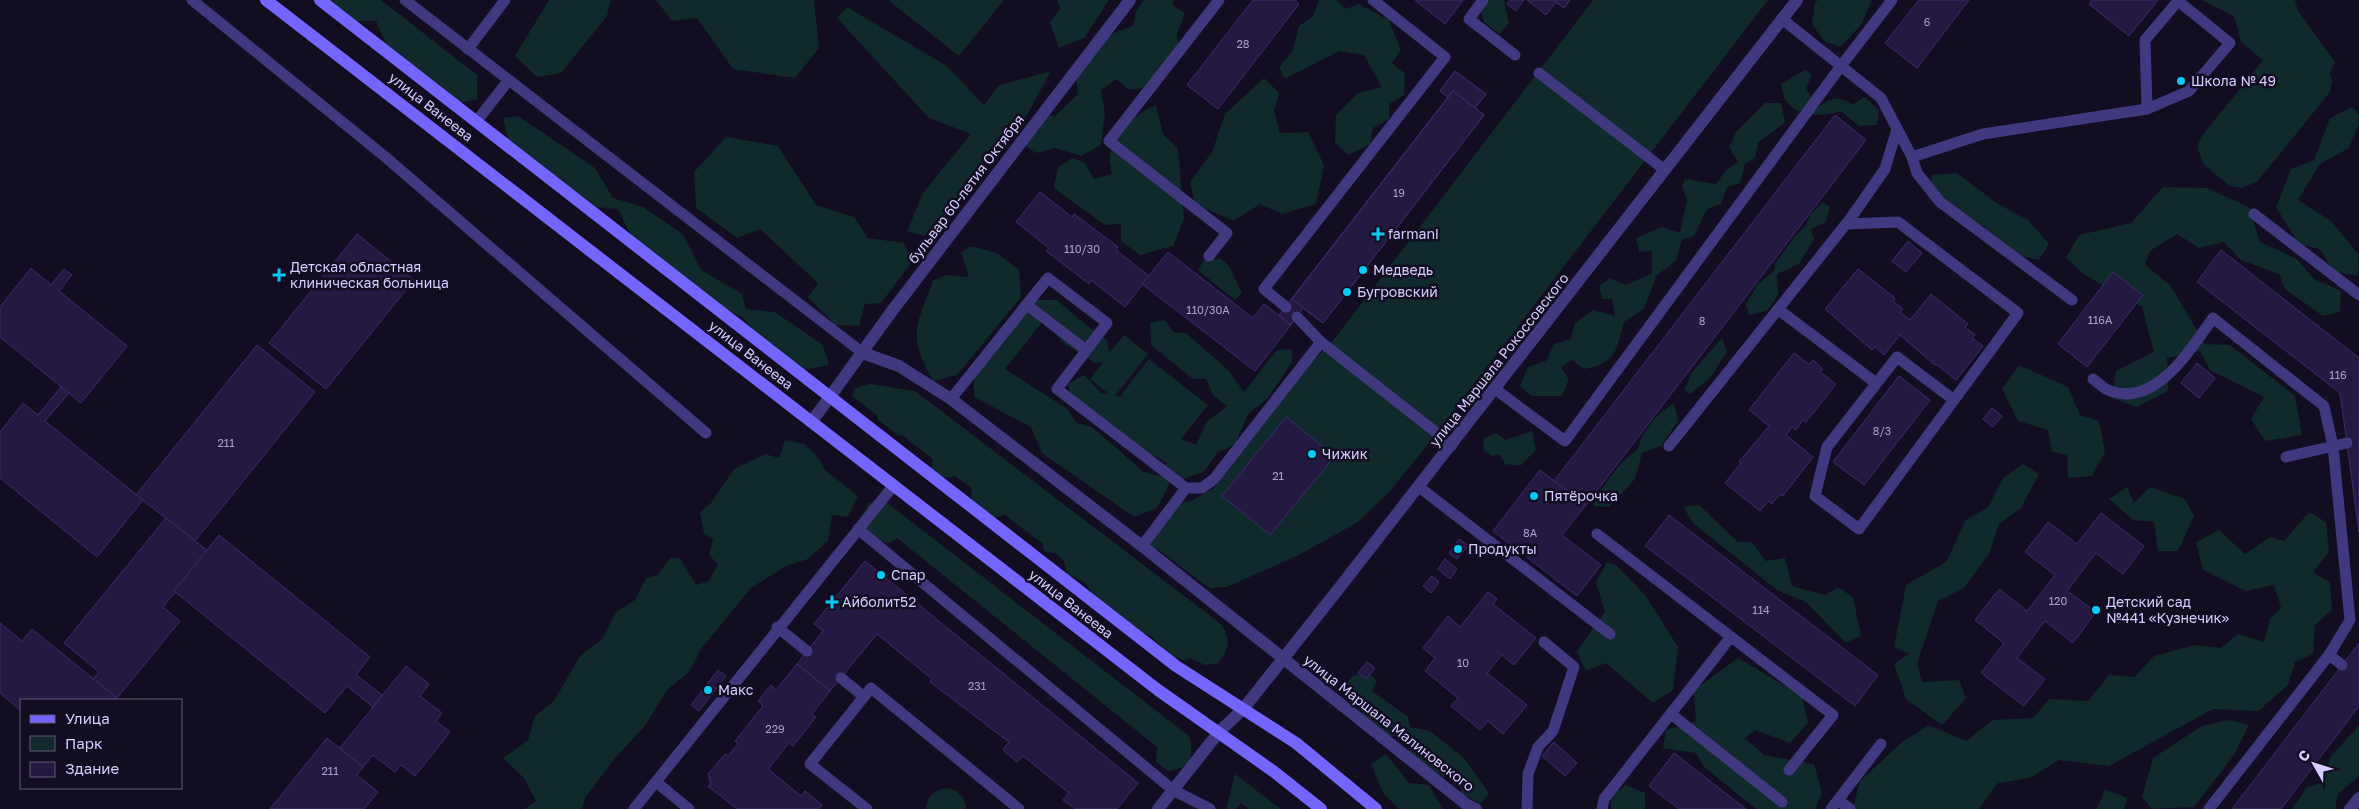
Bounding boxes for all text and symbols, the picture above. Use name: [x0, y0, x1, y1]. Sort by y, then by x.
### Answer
house number: 6: [1924, 15, 1931, 28]
house number: 28: [1236, 37, 1250, 50]
street label: улица Ванеева: [386, 68, 477, 145]
place label: Школа № 49: [2191, 72, 2276, 89]
marker: Школа № 49: [2175, 75, 2187, 87]
street label: бульвар 60-летия Октября: [904, 111, 1027, 267]
house number: 19: [1393, 186, 1405, 199]
place label: farmani: [1388, 225, 1439, 242]
marker: farmani: [1372, 228, 1384, 240]
house number: 110/30: [1064, 242, 1100, 255]
place label: Детская областная клиническая больница: [290, 258, 449, 291]
place label: Медведь: [1373, 261, 1433, 278]
marker: Медведь: [1357, 264, 1369, 276]
marker: Детская областная клиническая больница: [272, 268, 286, 282]
street label: улица Маршала Рокоссовского: [1426, 270, 1572, 450]
place label: Бугровский: [1357, 283, 1438, 300]
marker: Бугровский: [1341, 286, 1353, 298]
house number: 110/30А: [1186, 303, 1230, 316]
house number: 116А: [2088, 313, 2113, 326]
house number: 8: [1699, 314, 1706, 327]
street label: улица Ванеева: [706, 316, 797, 393]
house number: 116: [2329, 368, 2347, 381]
house number: 8/3: [1873, 424, 1891, 437]
house number: 211: [217, 436, 235, 449]
place label: Чижик: [1322, 445, 1368, 462]
marker: Чижик: [1306, 448, 1318, 460]
house number: 21: [1272, 469, 1284, 482]
place label: Пятёрочка: [1544, 487, 1618, 504]
marker: Пятёрочка: [1528, 490, 1540, 502]
house number: 8А: [1523, 526, 1538, 539]
place label: Продукты: [1468, 540, 1537, 557]
marker: Продукты: [1452, 543, 1464, 555]
street label: улица Ванеева: [1026, 565, 1117, 642]
place label: Спар: [891, 566, 925, 583]
marker: Спар: [875, 569, 887, 581]
place label: Айболит52: [842, 593, 916, 610]
place label: Детский сад №441 «Кузнечик»: [2106, 593, 2230, 626]
house number: 120: [2049, 594, 2067, 607]
marker: Айболит52: [826, 596, 838, 608]
house number: 114: [1752, 603, 1770, 616]
marker: Детский сад №441 «Кузнечик»: [2090, 604, 2102, 616]
street label: улица Маршала Малиновского: [1301, 651, 1478, 795]
house number: 10: [1457, 656, 1469, 669]
house number: 231: [968, 679, 986, 692]
place label: Макс: [718, 681, 754, 698]
marker: Макс: [702, 684, 714, 696]
legend: [20, 699, 182, 789]
text: Улица: [65, 709, 110, 727]
house number: 229: [765, 722, 785, 735]
text: Парк: [65, 734, 103, 752]
north arrow: [2289, 739, 2339, 789]
text: С: [2294, 746, 2313, 765]
text: Здание: [65, 759, 119, 777]
house number: 211: [321, 764, 339, 777]

